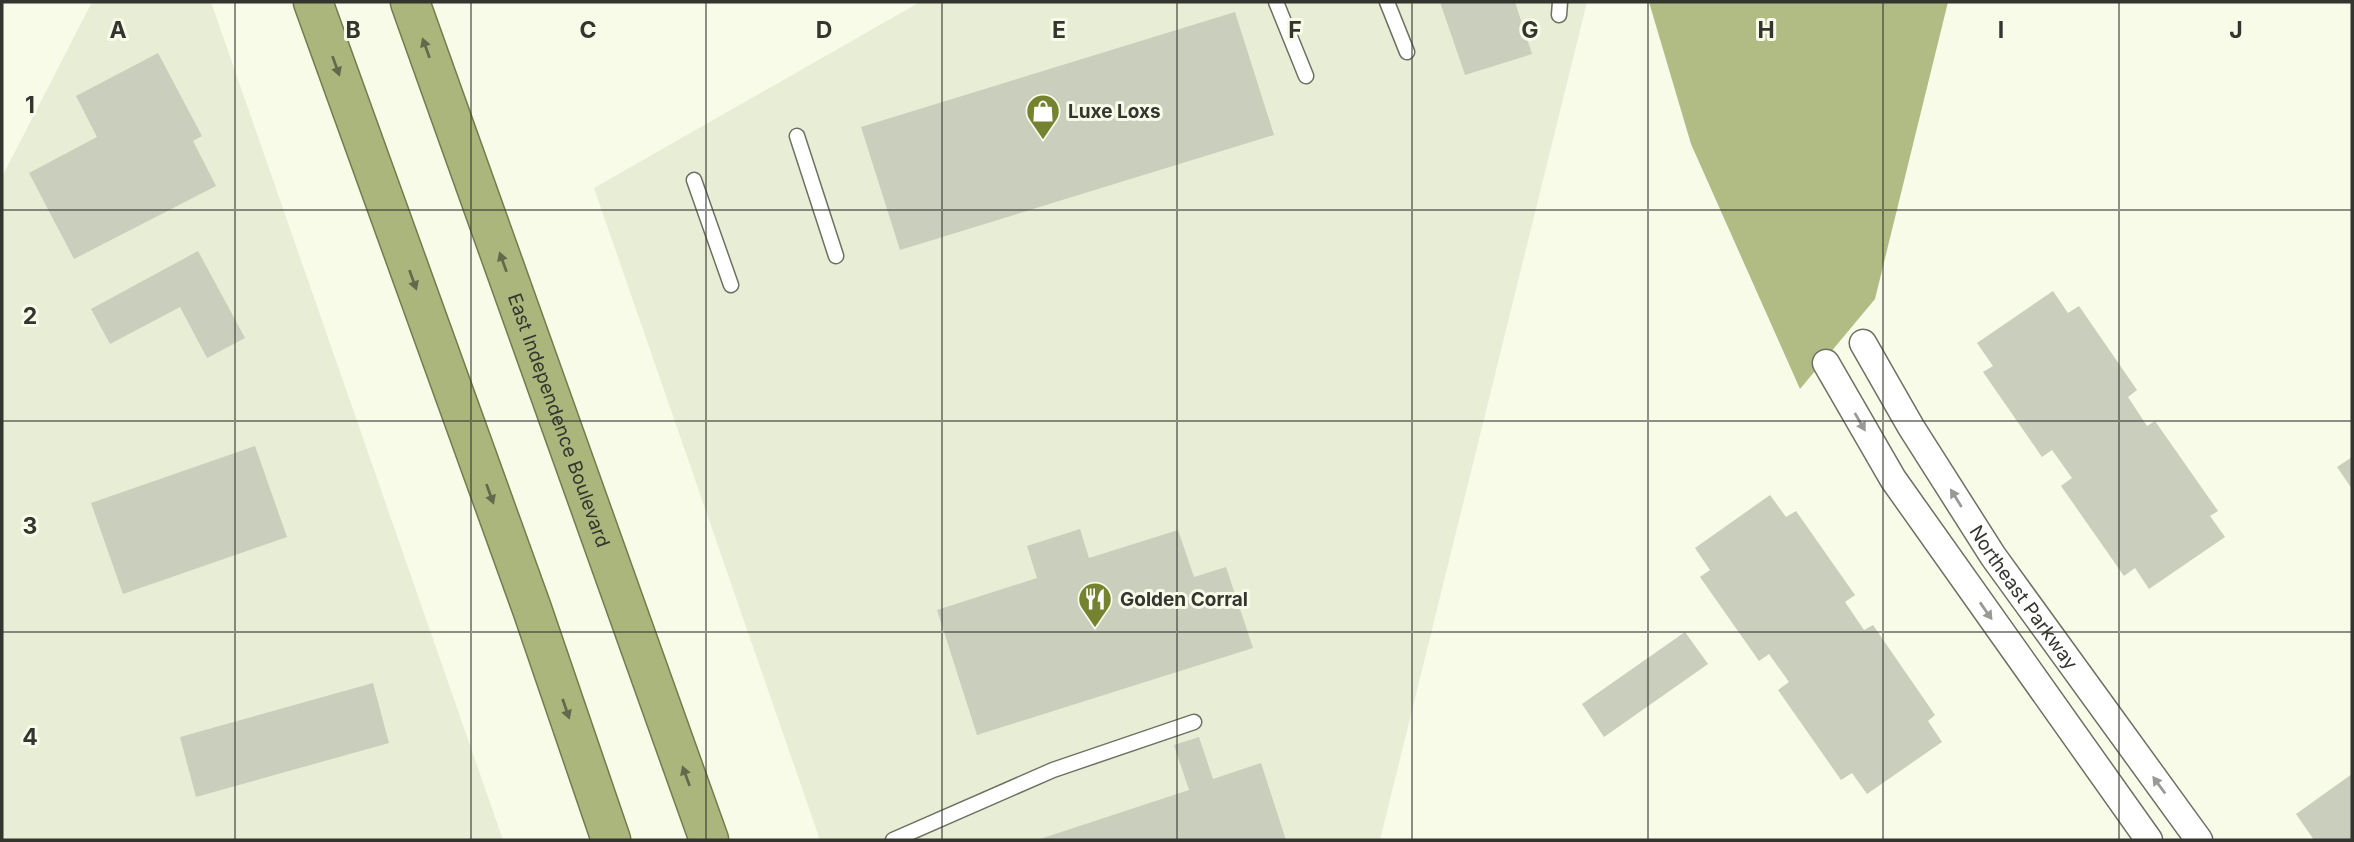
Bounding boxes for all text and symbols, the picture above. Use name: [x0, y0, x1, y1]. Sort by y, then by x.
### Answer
text: A: [109, 16, 127, 44]
text: B: [345, 16, 361, 44]
text: C: [579, 16, 597, 44]
text: D: [816, 16, 832, 44]
text: E: [1052, 16, 1066, 44]
text: F: [1288, 16, 1302, 44]
text: G: [1521, 16, 1539, 44]
text: H: [1757, 16, 1775, 44]
text: I: [1998, 16, 2004, 44]
text: J: [2229, 16, 2243, 44]
one-way arrow: [420, 37, 431, 58]
one-way arrow: [331, 55, 342, 76]
text: 1: [25, 91, 35, 119]
shop icon: Luxe Loxs: [1024, 92, 1062, 141]
place label: Luxe Loxs: [1068, 100, 1161, 123]
one-way arrow: [497, 251, 508, 272]
one-way arrow: [408, 269, 419, 290]
street label: East Independence Boulevard: [503, 290, 615, 550]
text: 2: [23, 302, 37, 330]
one-way arrow: [1854, 412, 1866, 431]
one-way arrow: [485, 483, 496, 504]
one-way arrow: [1949, 488, 1962, 507]
text: 3: [23, 512, 37, 540]
street label: Northeast Parkway: [1965, 521, 2083, 674]
restaurant icon: Golden Corral: [1076, 580, 1114, 629]
place label: Golden Corral: [1120, 588, 1248, 611]
one-way arrow: [1979, 602, 1993, 620]
one-way arrow: [561, 698, 572, 719]
text: 4: [22, 723, 38, 751]
one-way arrow: [681, 765, 692, 786]
one-way arrow: [2153, 776, 2167, 794]

